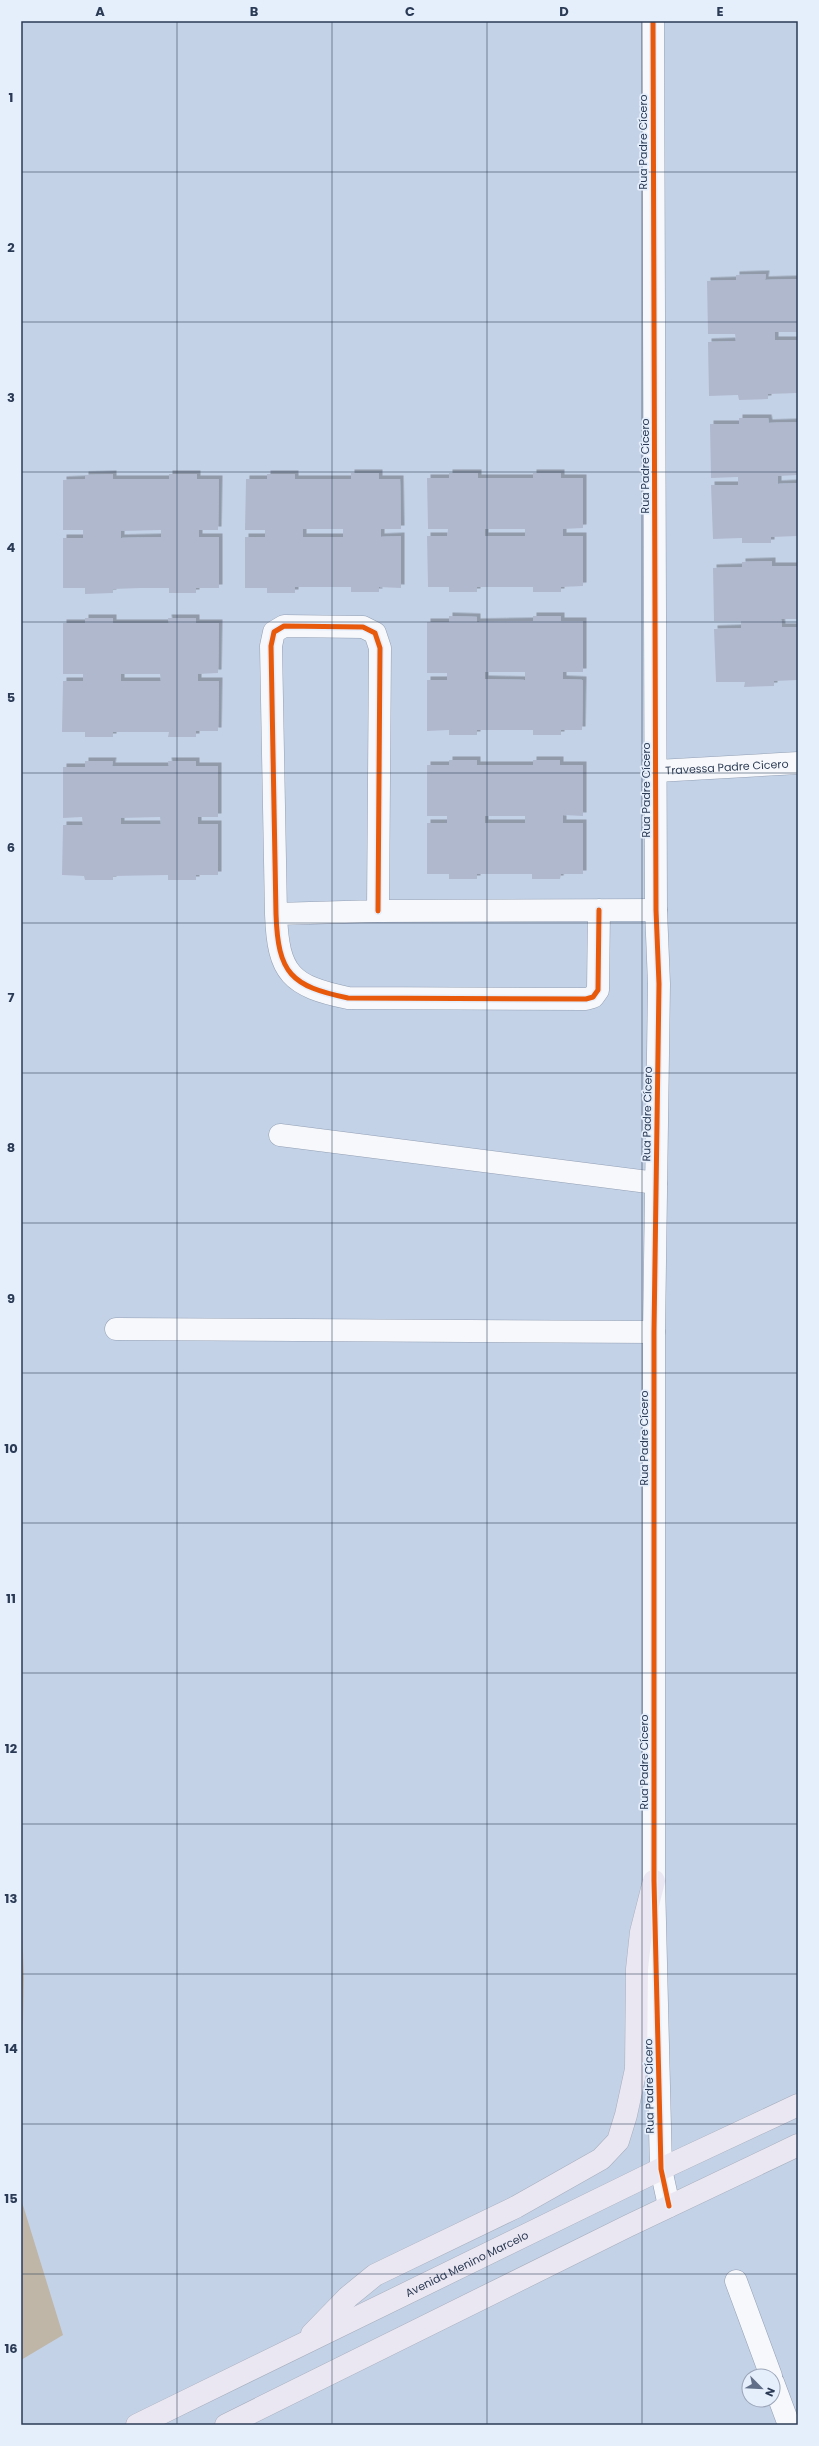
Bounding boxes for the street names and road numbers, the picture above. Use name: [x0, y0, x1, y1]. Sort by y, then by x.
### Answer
street label: Rua Padre Cícero: [635, 94, 651, 190]
street label: Rua Padre Cícero: [637, 418, 653, 514]
street label: Rua Padre Cícero: [638, 742, 654, 838]
street label: Travessa Padre Cicero: [665, 756, 789, 779]
street label: Rua Padre Cícero: [638, 1066, 656, 1162]
street label: Rua Padre Cícero: [636, 1390, 652, 1486]
street label: Rua Padre Cícero: [636, 1714, 652, 1810]
street label: Rua Padre Cícero: [640, 2038, 658, 2134]
street label: Avenida Menino Marcelo: [402, 2227, 531, 2301]

